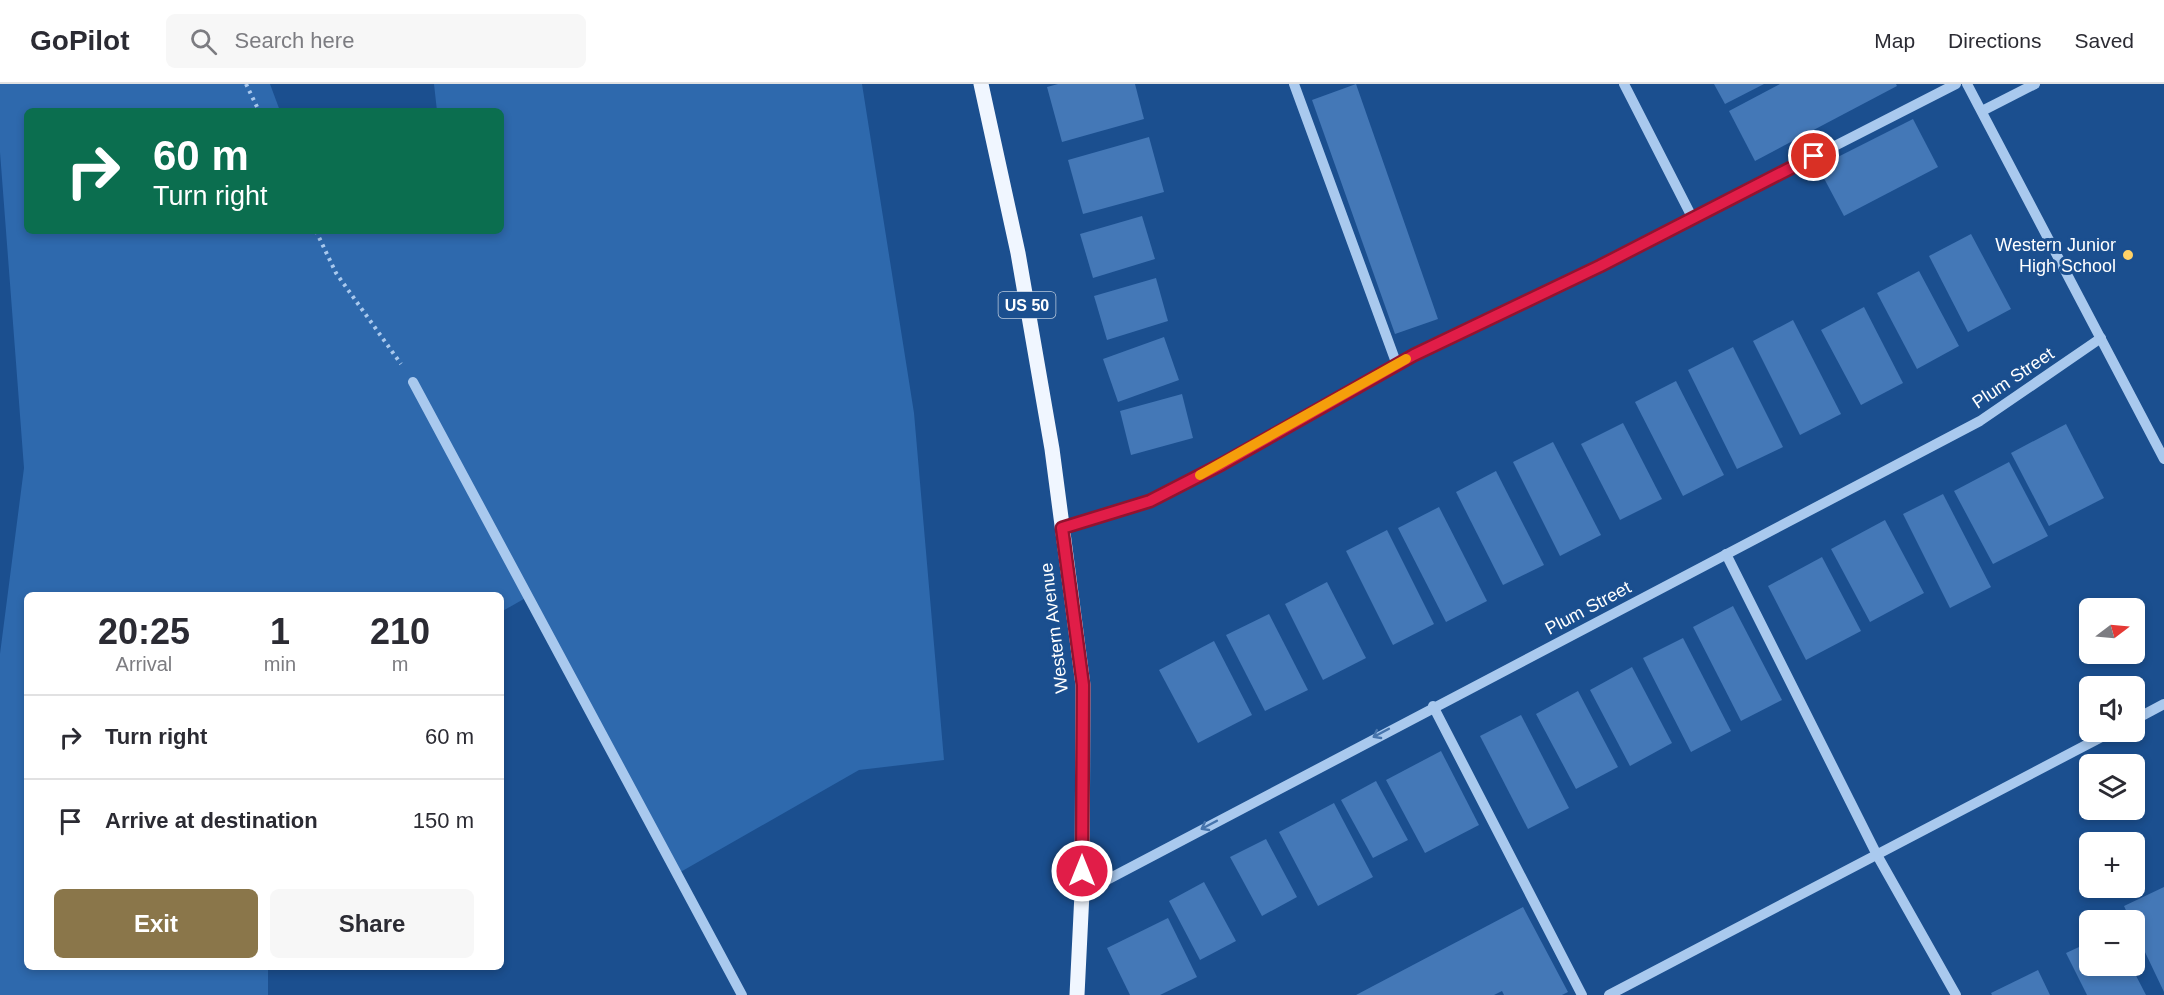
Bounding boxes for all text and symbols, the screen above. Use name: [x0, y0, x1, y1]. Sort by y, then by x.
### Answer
search box: [166, 14, 586, 68]
text: GoPilot: [30, 25, 130, 56]
icon: search: [187, 25, 220, 58]
text: Search here: [235, 28, 354, 53]
text: Map: [1874, 29, 1915, 52]
text: Directions: [1948, 29, 2041, 52]
text: Saved: [2074, 29, 2134, 52]
pin: [1788, 130, 1839, 181]
icon: right: [54, 132, 132, 210]
text: 60 m: [153, 132, 249, 179]
icon: arrive: [1797, 139, 1830, 172]
text: Turn right: [153, 181, 268, 211]
place label: Western Junior High School: [1995, 235, 2116, 276]
marker: Western Junior High School: [2121, 248, 2135, 262]
road number: US 50: [998, 292, 1056, 318]
street label: Plum Street: [1968, 343, 2058, 413]
street label: Western Avenue: [1036, 562, 1072, 694]
street label: Plum Street: [1542, 577, 1634, 639]
north arrow: [2079, 598, 2145, 664]
map controls: [2079, 598, 2145, 976]
text: 20:25: [98, 611, 190, 652]
text: 1: [270, 611, 290, 652]
text: 210: [370, 611, 430, 652]
text: Arrival: [116, 653, 172, 675]
text: min: [264, 653, 296, 675]
text: m: [392, 653, 408, 675]
button: sound: [2079, 676, 2145, 742]
icon: right: [54, 721, 87, 754]
text: Turn right: [105, 724, 207, 749]
text: 60 m: [425, 724, 474, 749]
one-way arrow: [1373, 728, 1391, 739]
button: layers: [2079, 754, 2145, 820]
icon: arrive: [54, 805, 87, 838]
text: Arrive at destination: [105, 808, 318, 833]
text: 150 m: [413, 808, 474, 833]
one-way arrow: [1201, 820, 1219, 831]
button: +: [2079, 832, 2145, 898]
position arrow: [1050, 839, 1114, 903]
button: Exit: [54, 889, 258, 958]
button: Share: [270, 889, 474, 958]
button: −: [2079, 910, 2145, 976]

